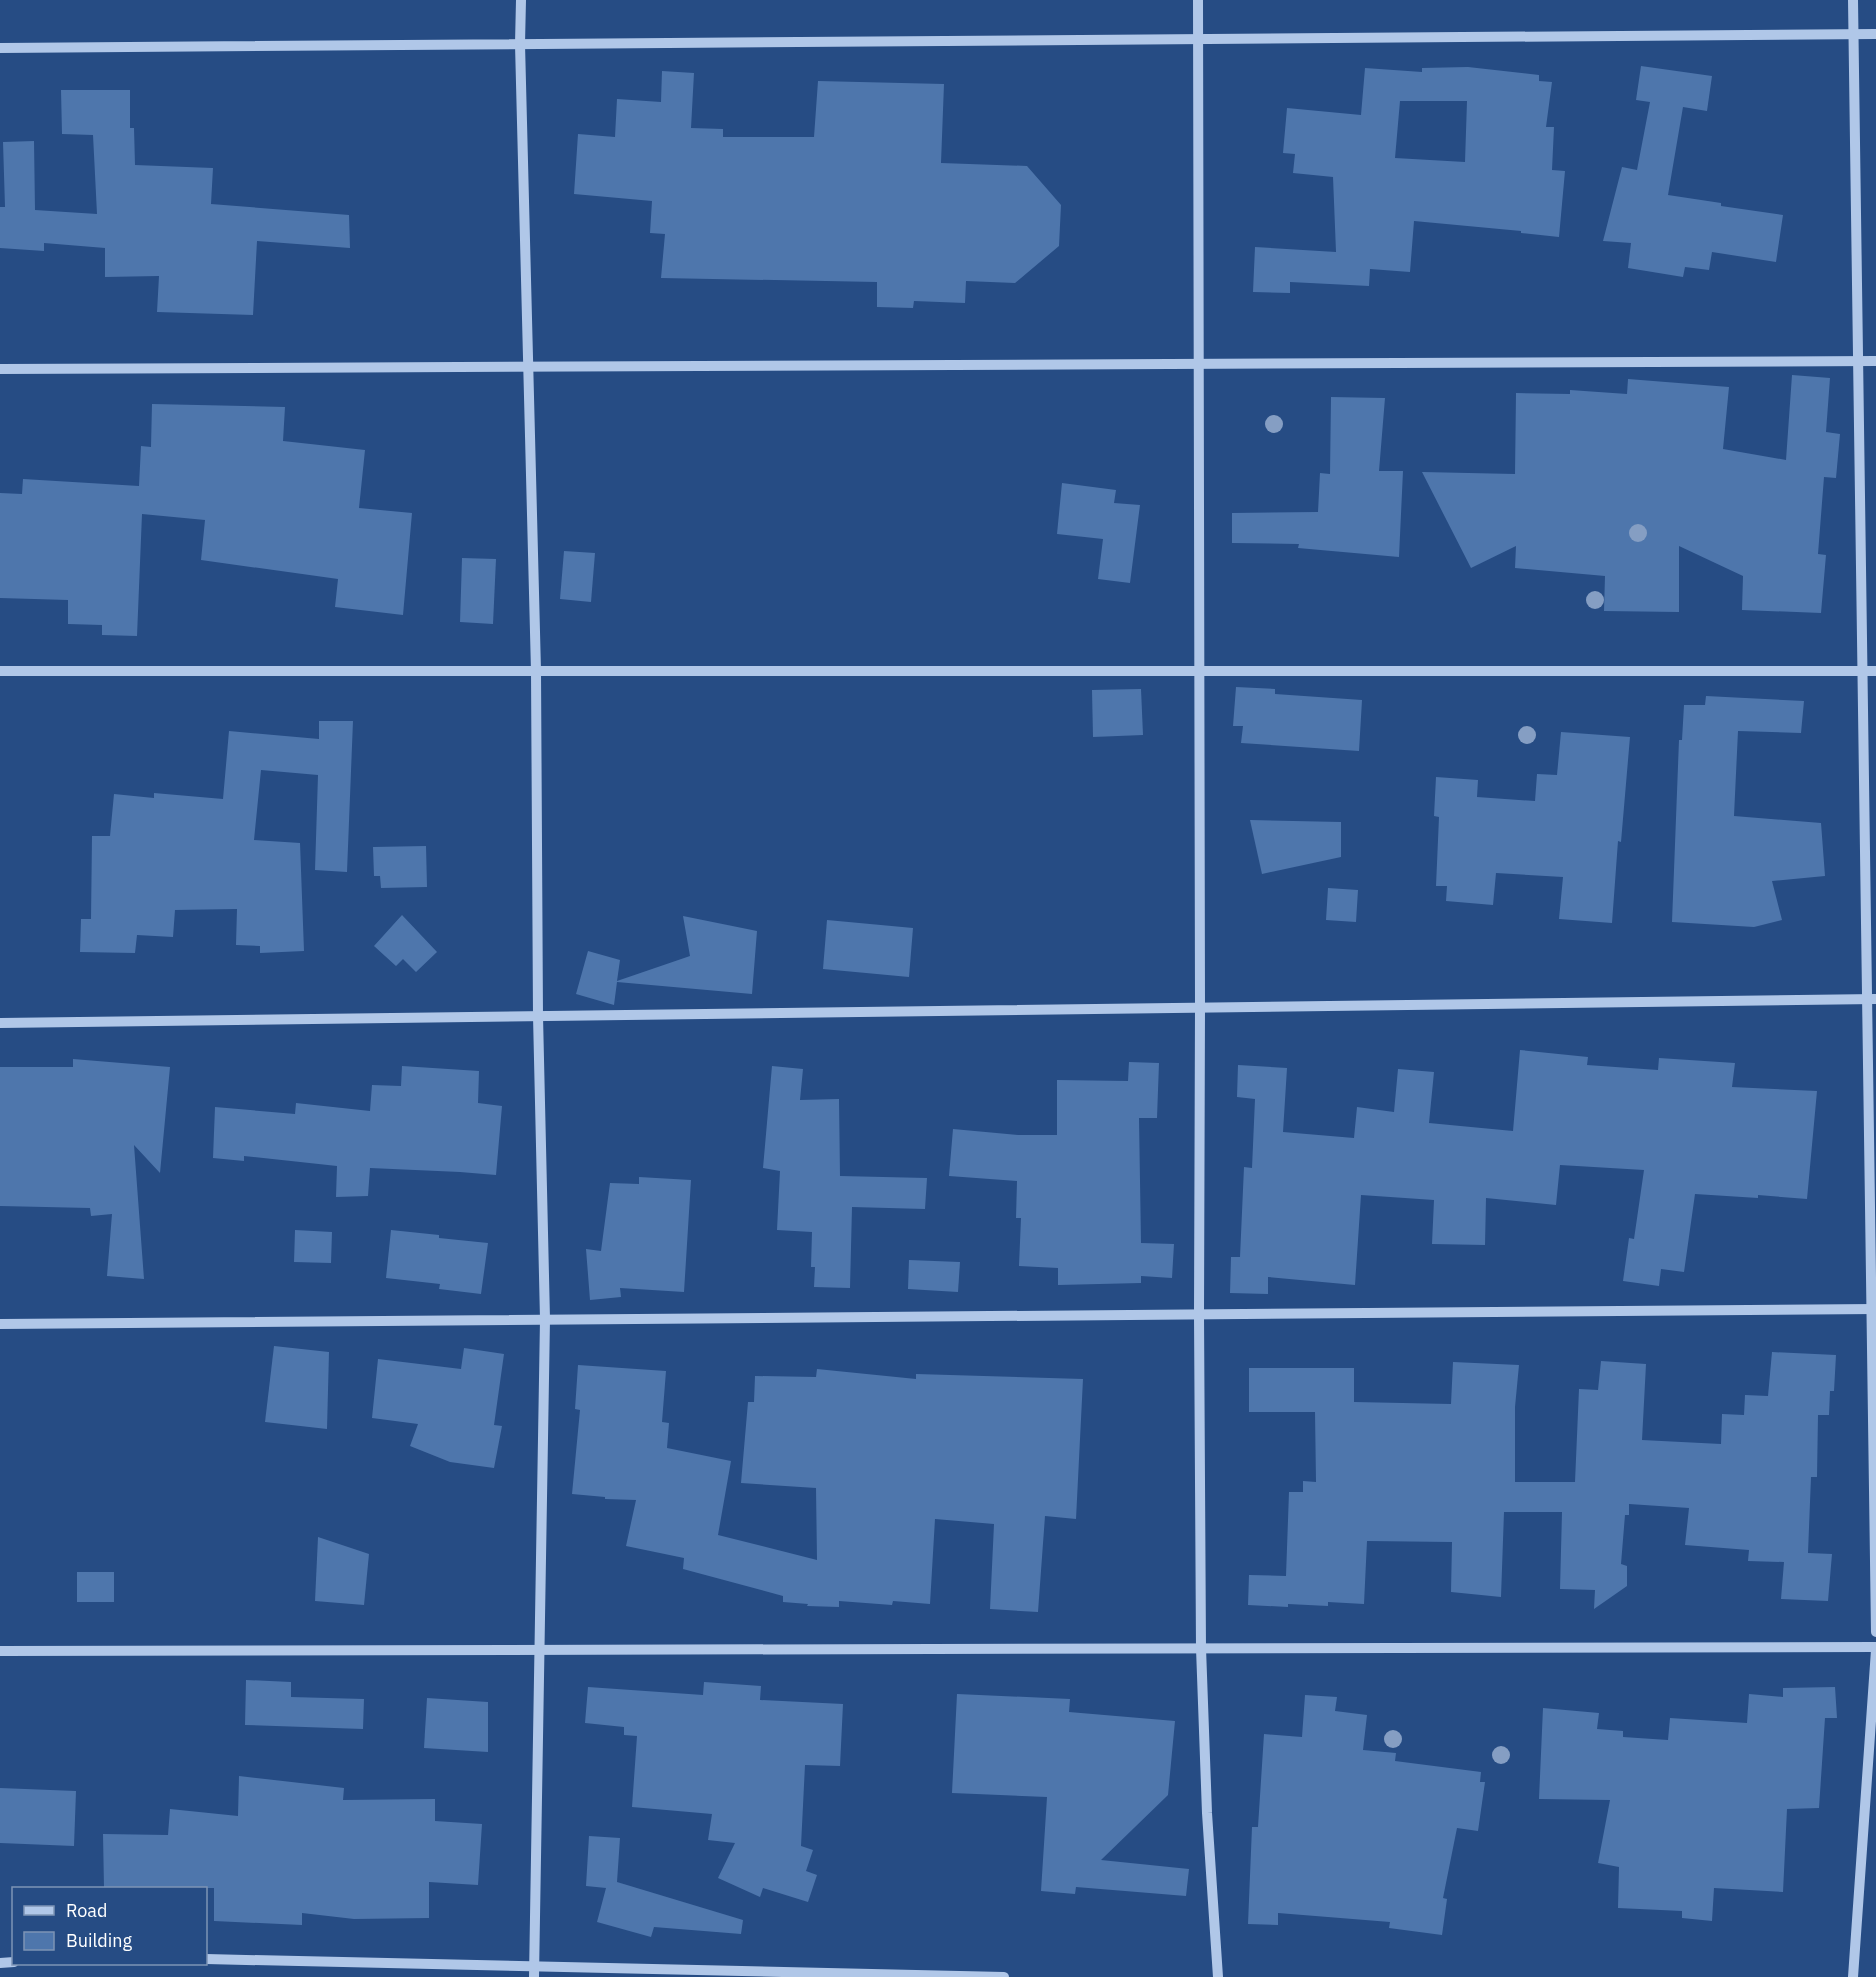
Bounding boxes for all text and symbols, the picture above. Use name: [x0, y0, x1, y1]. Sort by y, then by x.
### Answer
legend: [12, 1887, 207, 1965]
text: Road: [66, 1899, 107, 1922]
text: Building: [66, 1929, 133, 1952]

